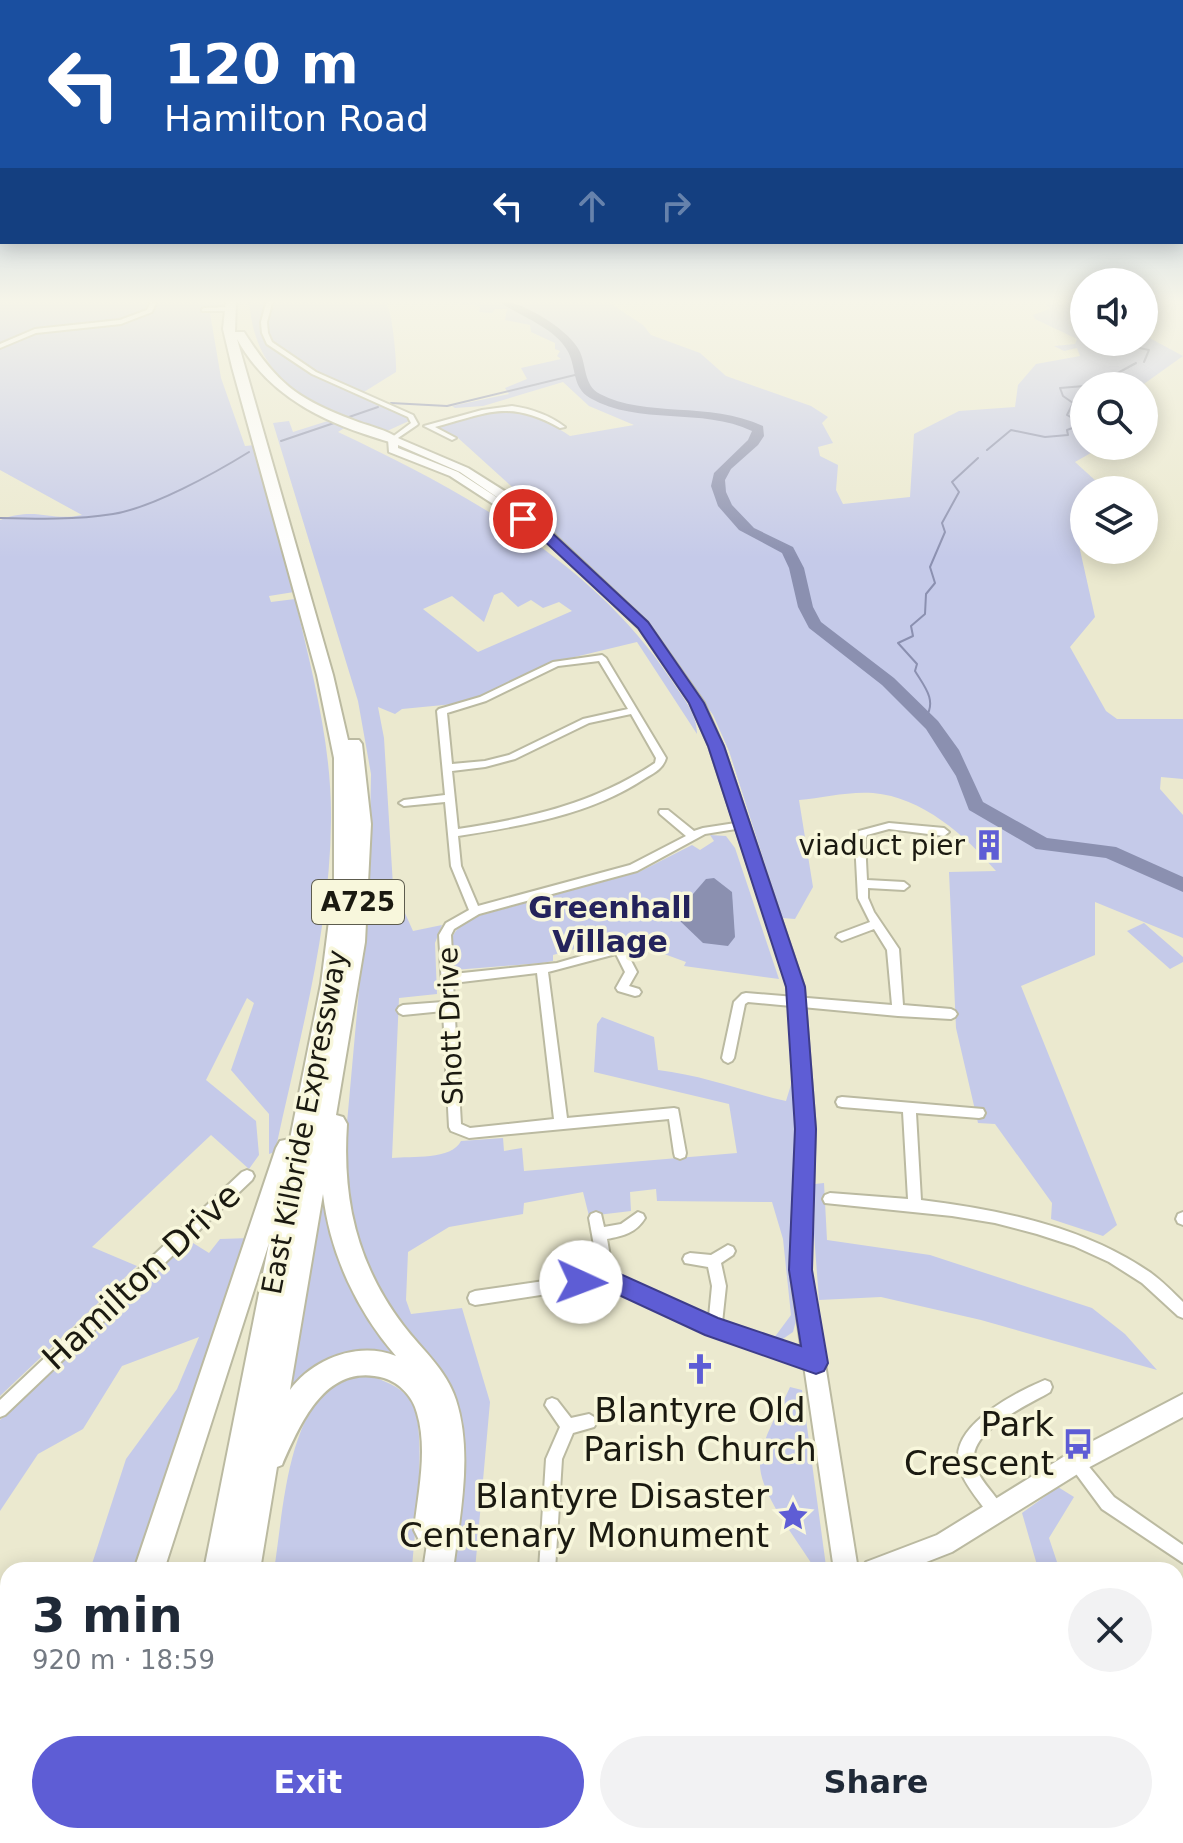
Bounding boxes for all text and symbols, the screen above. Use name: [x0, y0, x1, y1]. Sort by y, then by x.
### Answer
text: 120 m: [164, 31, 359, 96]
icon: left: [32, 32, 136, 136]
text: Hamilton Road: [164, 98, 429, 139]
icon: left: [486, 184, 530, 228]
icon: ahead: [570, 184, 614, 228]
icon: right: [654, 184, 698, 228]
map controls: [1070, 268, 1158, 564]
button: sound: [1070, 268, 1158, 356]
button: search: [1070, 372, 1158, 460]
button: layers: [1070, 476, 1158, 564]
pin: [489, 485, 557, 553]
icon: arrive: [501, 497, 545, 541]
building icon: viaduct pier: [972, 828, 1006, 862]
place label: viaduct pier: [798, 829, 965, 862]
road number: A725: [312, 880, 404, 924]
district label: Greenhall Village: [528, 890, 692, 959]
street label: Shott Drive: [431, 946, 470, 1106]
street label: East Kilbride Expressway: [255, 947, 354, 1297]
street label: Hamilton Drive: [34, 1174, 248, 1378]
position arrow: [539, 1240, 623, 1324]
church icon: Blantyre Old Parish Church: [683, 1352, 717, 1386]
place label: Blantyre Old Parish Church: [583, 1390, 817, 1469]
place label: Park Crescent: [904, 1404, 1054, 1483]
bus stop icon: Park Crescent: [1061, 1427, 1095, 1461]
place label: Blantyre Disaster Centenary Monument: [399, 1476, 769, 1555]
place icon: Blantyre Disaster Centenary Monument: [776, 1499, 810, 1533]
text: 3 min: [32, 1587, 183, 1643]
button: close: [1068, 1588, 1152, 1672]
text: 920 m · 18:59: [32, 1645, 215, 1675]
button: Exit: [32, 1736, 584, 1828]
button: Share: [600, 1736, 1152, 1828]

